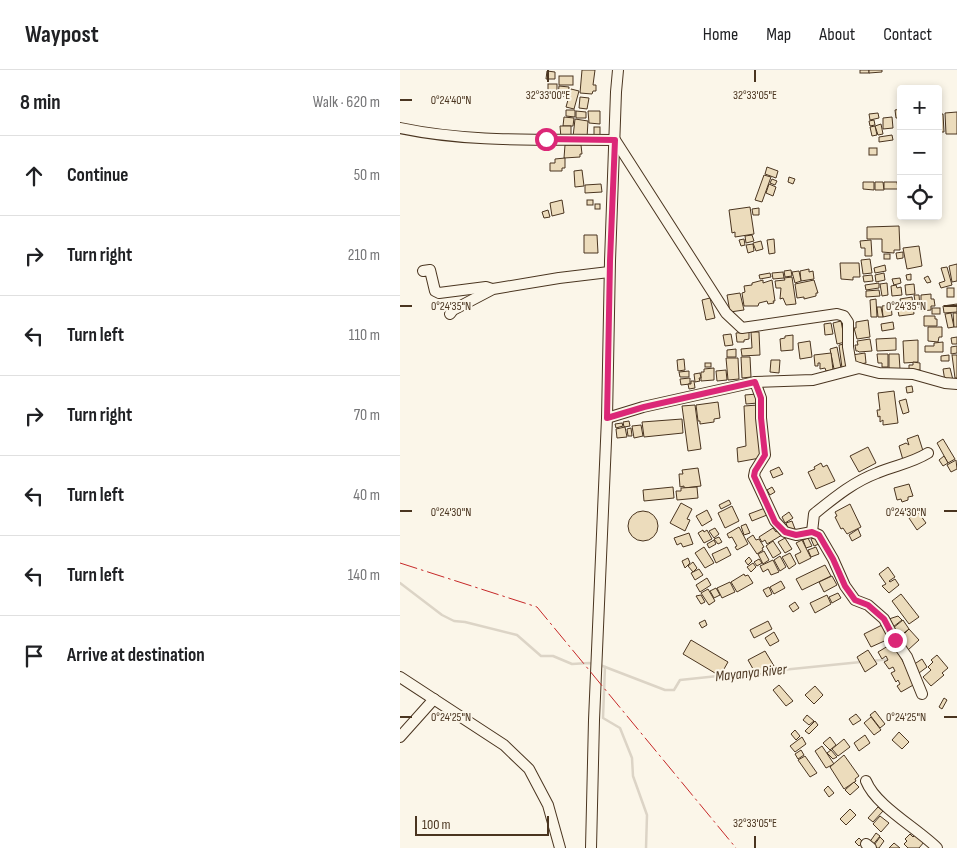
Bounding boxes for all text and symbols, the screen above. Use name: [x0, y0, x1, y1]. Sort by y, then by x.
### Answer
text: Waypost: [25, 20, 99, 49]
text: Home: [703, 24, 738, 45]
text: Map: [766, 24, 791, 45]
text: About: [819, 24, 855, 45]
text: Contact: [883, 24, 932, 45]
map controls: [897, 85, 942, 220]
button: +: [897, 85, 942, 130]
text: 32°33'00"E: [526, 88, 570, 103]
text: 32°33'05"E: [733, 88, 777, 103]
text: 8 min: [20, 90, 61, 115]
text: Walk · 620 m: [313, 93, 380, 112]
text: 0°24'40"N: [431, 93, 471, 108]
route start: [535, 128, 558, 151]
button: −: [897, 130, 942, 175]
icon: ahead: [20, 162, 48, 190]
text: Continue: [67, 164, 128, 187]
text: 50 m: [354, 166, 380, 185]
button: locate: [897, 175, 942, 220]
icon: right: [20, 242, 48, 270]
text: Turn right: [67, 244, 132, 267]
text: 210 m: [348, 246, 380, 265]
text: 0°24'35"N: [431, 299, 471, 314]
text: 0°24'35"N: [886, 299, 926, 314]
icon: left: [20, 322, 48, 350]
text: Turn left: [67, 324, 124, 347]
text: 110 m: [349, 326, 380, 345]
icon: right: [20, 402, 48, 430]
text: Turn right: [67, 404, 132, 427]
text: 70 m: [354, 406, 380, 425]
icon: left: [20, 482, 48, 510]
text: Turn left: [67, 484, 124, 507]
text: 40 m: [353, 486, 380, 505]
text: 0°24'30"N: [431, 505, 471, 520]
text: 0°24'30"N: [886, 505, 926, 520]
icon: left: [20, 562, 48, 590]
text: Turn left: [67, 564, 124, 587]
text: 140 m: [348, 566, 380, 585]
route end: [884, 629, 907, 652]
icon: arrive: [20, 642, 48, 670]
text: Arrive at destination: [67, 644, 205, 667]
water label: Mayanya River: [714, 660, 788, 686]
text: 0°24'25"N: [431, 710, 471, 725]
text: 0°24'25"N: [886, 710, 926, 725]
scale bar: [415, 813, 549, 836]
text: 100 m: [422, 816, 451, 833]
text: 32°33'05"E: [733, 816, 777, 831]

